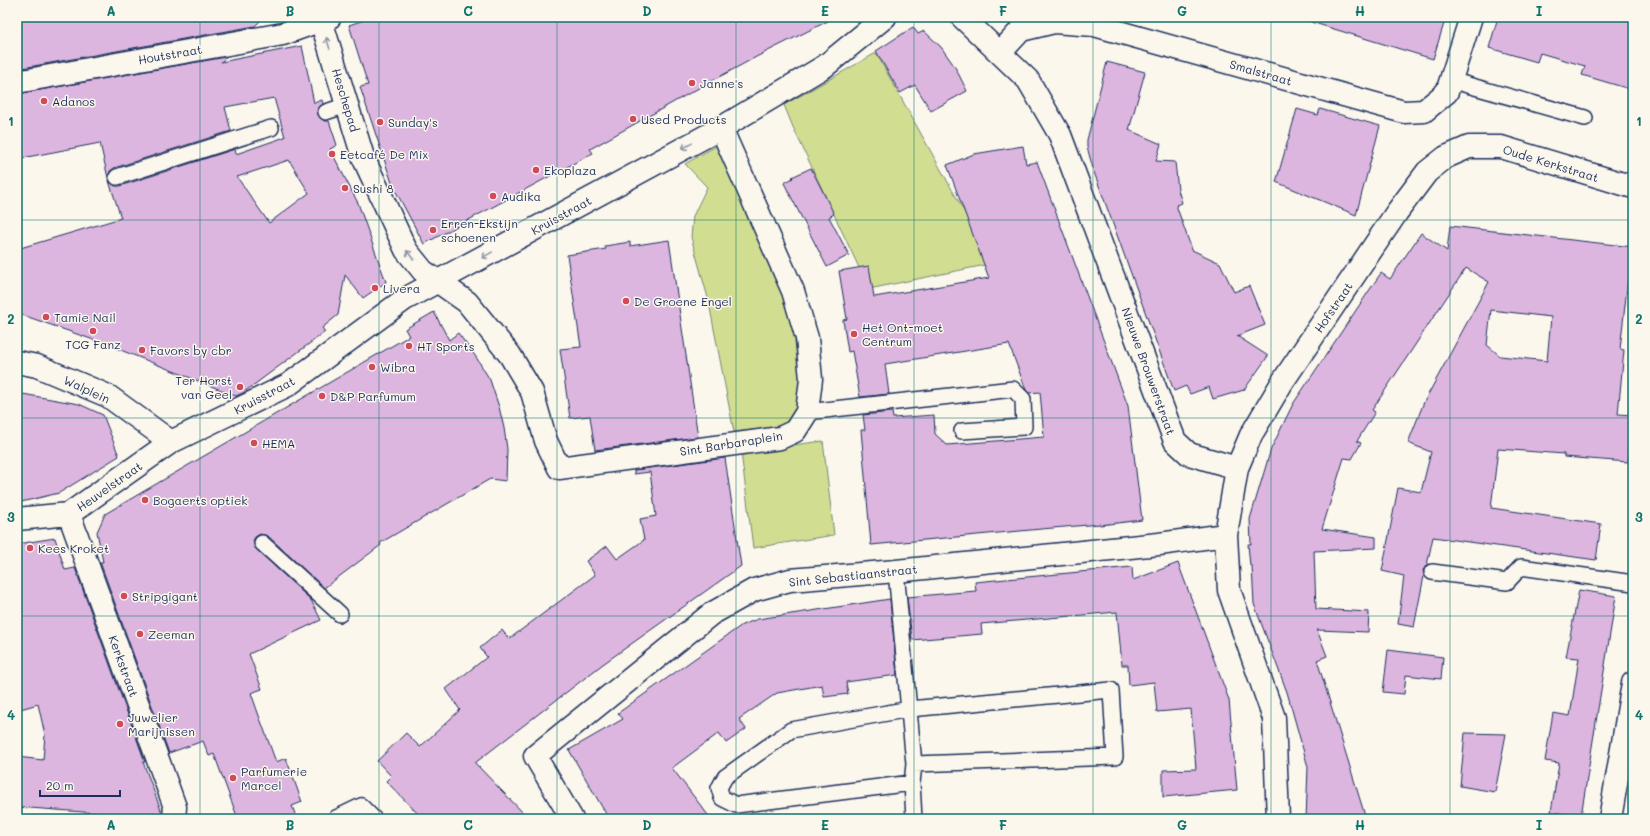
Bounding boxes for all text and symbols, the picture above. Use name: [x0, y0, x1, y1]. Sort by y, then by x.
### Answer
text: A: [106, 2, 116, 19]
text: B: [286, 2, 295, 19]
text: C: [463, 2, 473, 19]
text: D: [642, 2, 652, 19]
text: E: [821, 2, 829, 19]
text: F: [999, 2, 1007, 19]
text: G: [1177, 2, 1187, 19]
text: H: [1355, 2, 1365, 19]
text: I: [1536, 2, 1543, 19]
one-way arrow: [324, 37, 331, 50]
street label: Houtstraat: [137, 40, 203, 68]
street label: Smalstraat: [1228, 55, 1294, 89]
street label: Heschepad: [329, 66, 363, 134]
place label: Janne's: [700, 75, 743, 91]
marker: Janne's: [687, 78, 697, 88]
place label: Adanos: [52, 93, 95, 109]
marker: Adanos: [39, 96, 49, 106]
place label: Used Products: [641, 111, 727, 127]
text: 1: [8, 112, 14, 129]
text: 1: [1636, 112, 1642, 129]
place label: Sunday's: [388, 114, 438, 130]
marker: Used Products: [628, 114, 638, 124]
marker: Sunday's: [375, 117, 385, 127]
street label: Oude Kerkstraat: [1501, 141, 1601, 185]
one-way arrow: [681, 143, 693, 151]
place label: Eetcafé De Mix: [340, 146, 428, 162]
marker: Eetcafé De Mix: [327, 149, 337, 159]
place label: Ekoplaza: [544, 162, 596, 178]
marker: Ekoplaza: [531, 165, 541, 175]
place label: Sushi 8: [353, 180, 394, 196]
marker: Sushi 8: [340, 183, 350, 193]
place label: Audika: [501, 188, 541, 204]
marker: Audika: [488, 191, 498, 201]
street label: Kruisstraat: [528, 192, 594, 238]
place label: Erren-Ekstijn schoenen: [441, 215, 518, 245]
marker: Erren-Ekstijn schoenen: [428, 225, 438, 235]
one-way arrow: [406, 250, 414, 261]
one-way arrow: [481, 252, 493, 260]
street label: Hofstraat: [1310, 279, 1356, 335]
place label: Livera: [383, 280, 420, 296]
marker: Livera: [370, 283, 380, 293]
place label: De Groene Engel: [634, 293, 732, 309]
marker: De Groene Engel: [621, 296, 631, 306]
street label: Nieuwe Brouwerstraat: [1119, 305, 1179, 437]
place label: Tamie Nail: [54, 309, 116, 325]
text: 2: [7, 310, 15, 327]
text: 2: [1635, 310, 1643, 327]
marker: Tamie Nail: [41, 312, 51, 322]
place label: Het Ont-moet Centrum: [862, 319, 943, 349]
marker: TCG Fanz: [88, 326, 98, 336]
marker: Het Ont-moet Centrum: [849, 329, 859, 339]
place label: TCG Fanz: [65, 336, 121, 352]
place label: HT Sports: [417, 338, 475, 354]
marker: HT Sports: [404, 341, 414, 351]
place label: Favors by cbr: [150, 342, 232, 358]
marker: Favors by cbr: [137, 345, 147, 355]
place label: Wibra: [380, 359, 415, 375]
marker: Wibra: [367, 362, 377, 372]
street label: Walplein: [61, 371, 113, 407]
place label: Ter Horst van Geel: [175, 372, 232, 402]
street label: Kruisstraat: [231, 372, 297, 418]
marker: Ter Horst van Geel: [235, 382, 245, 392]
place label: D&P Parfumum: [330, 388, 416, 404]
marker: D&P Parfumum: [317, 391, 327, 401]
street label: Sint Barbaraplein: [678, 427, 784, 459]
place label: HEMA: [262, 435, 295, 451]
marker: HEMA: [249, 438, 259, 448]
street label: Heuvelstraat: [73, 457, 145, 515]
place label: Bogaerts optiek: [153, 492, 248, 508]
marker: Bogaerts optiek: [140, 495, 150, 505]
text: 3: [7, 508, 15, 525]
text: 3: [1635, 508, 1643, 525]
place label: Kees Kroket: [38, 540, 109, 556]
marker: Kees Kroket: [25, 543, 35, 553]
street label: Sint Sebastiaanstraat: [788, 560, 918, 590]
place label: Stripgigant: [132, 588, 198, 604]
marker: Stripgigant: [119, 591, 129, 601]
place label: Zeeman: [148, 626, 195, 642]
marker: Zeeman: [135, 629, 145, 639]
street label: Kerkstraat: [105, 633, 143, 699]
text: 4: [7, 706, 15, 723]
text: 4: [1635, 706, 1643, 723]
place label: Juwelier Marijnissen: [128, 709, 195, 739]
marker: Juwelier Marijnissen: [115, 719, 125, 729]
place label: Parfumerie Marcel: [241, 763, 307, 793]
scale bar: [40, 772, 120, 798]
marker: Parfumerie Marcel: [228, 773, 238, 783]
text: 20 m: [46, 777, 74, 793]
text: A: [106, 816, 116, 833]
text: B: [286, 816, 295, 833]
text: C: [463, 816, 473, 833]
text: D: [642, 816, 652, 833]
text: E: [821, 816, 829, 833]
text: F: [999, 816, 1007, 833]
text: G: [1177, 816, 1187, 833]
text: H: [1355, 816, 1365, 833]
text: I: [1536, 816, 1543, 833]

